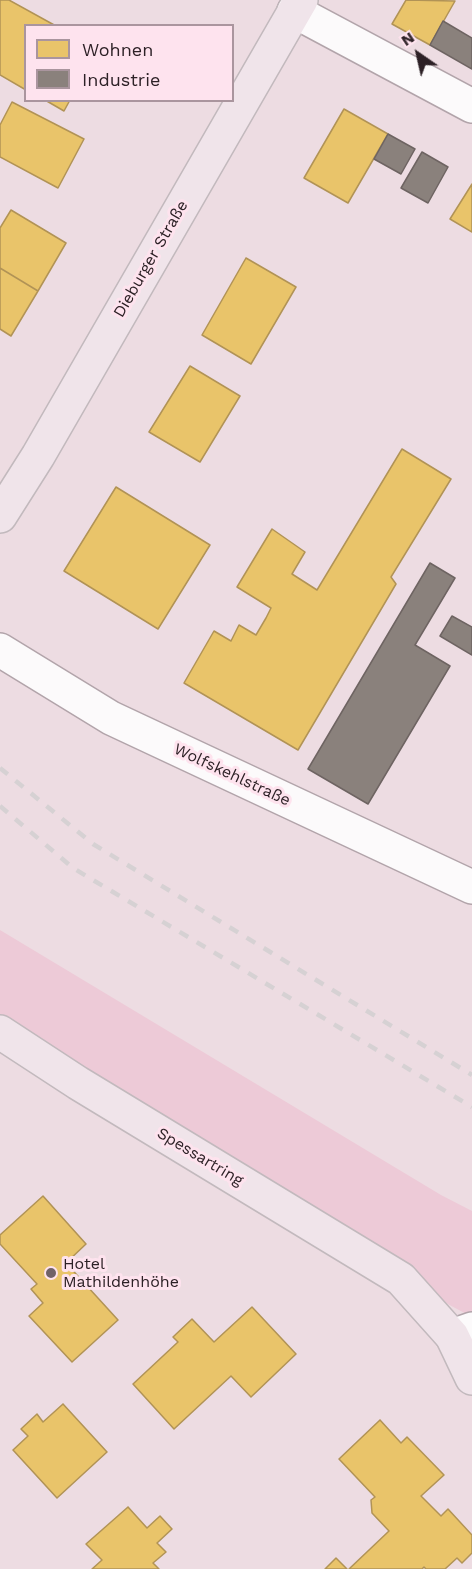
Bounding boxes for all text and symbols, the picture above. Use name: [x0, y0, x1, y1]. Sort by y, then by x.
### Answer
legend: [24, 24, 234, 102]
north arrow: [388, 24, 448, 84]
text: N: [397, 27, 418, 50]
text: Wohnen: [82, 39, 153, 60]
text: Industrie: [82, 69, 160, 90]
street label: Dieburger Straße: [110, 197, 192, 321]
street label: Wolfskehlstraße: [171, 740, 293, 810]
street label: Spessartring: [153, 1124, 247, 1190]
place label: Hotel Mathildenhöhe: [63, 1254, 179, 1292]
marker: Hotel Mathildenhöhe: [44, 1266, 58, 1280]

